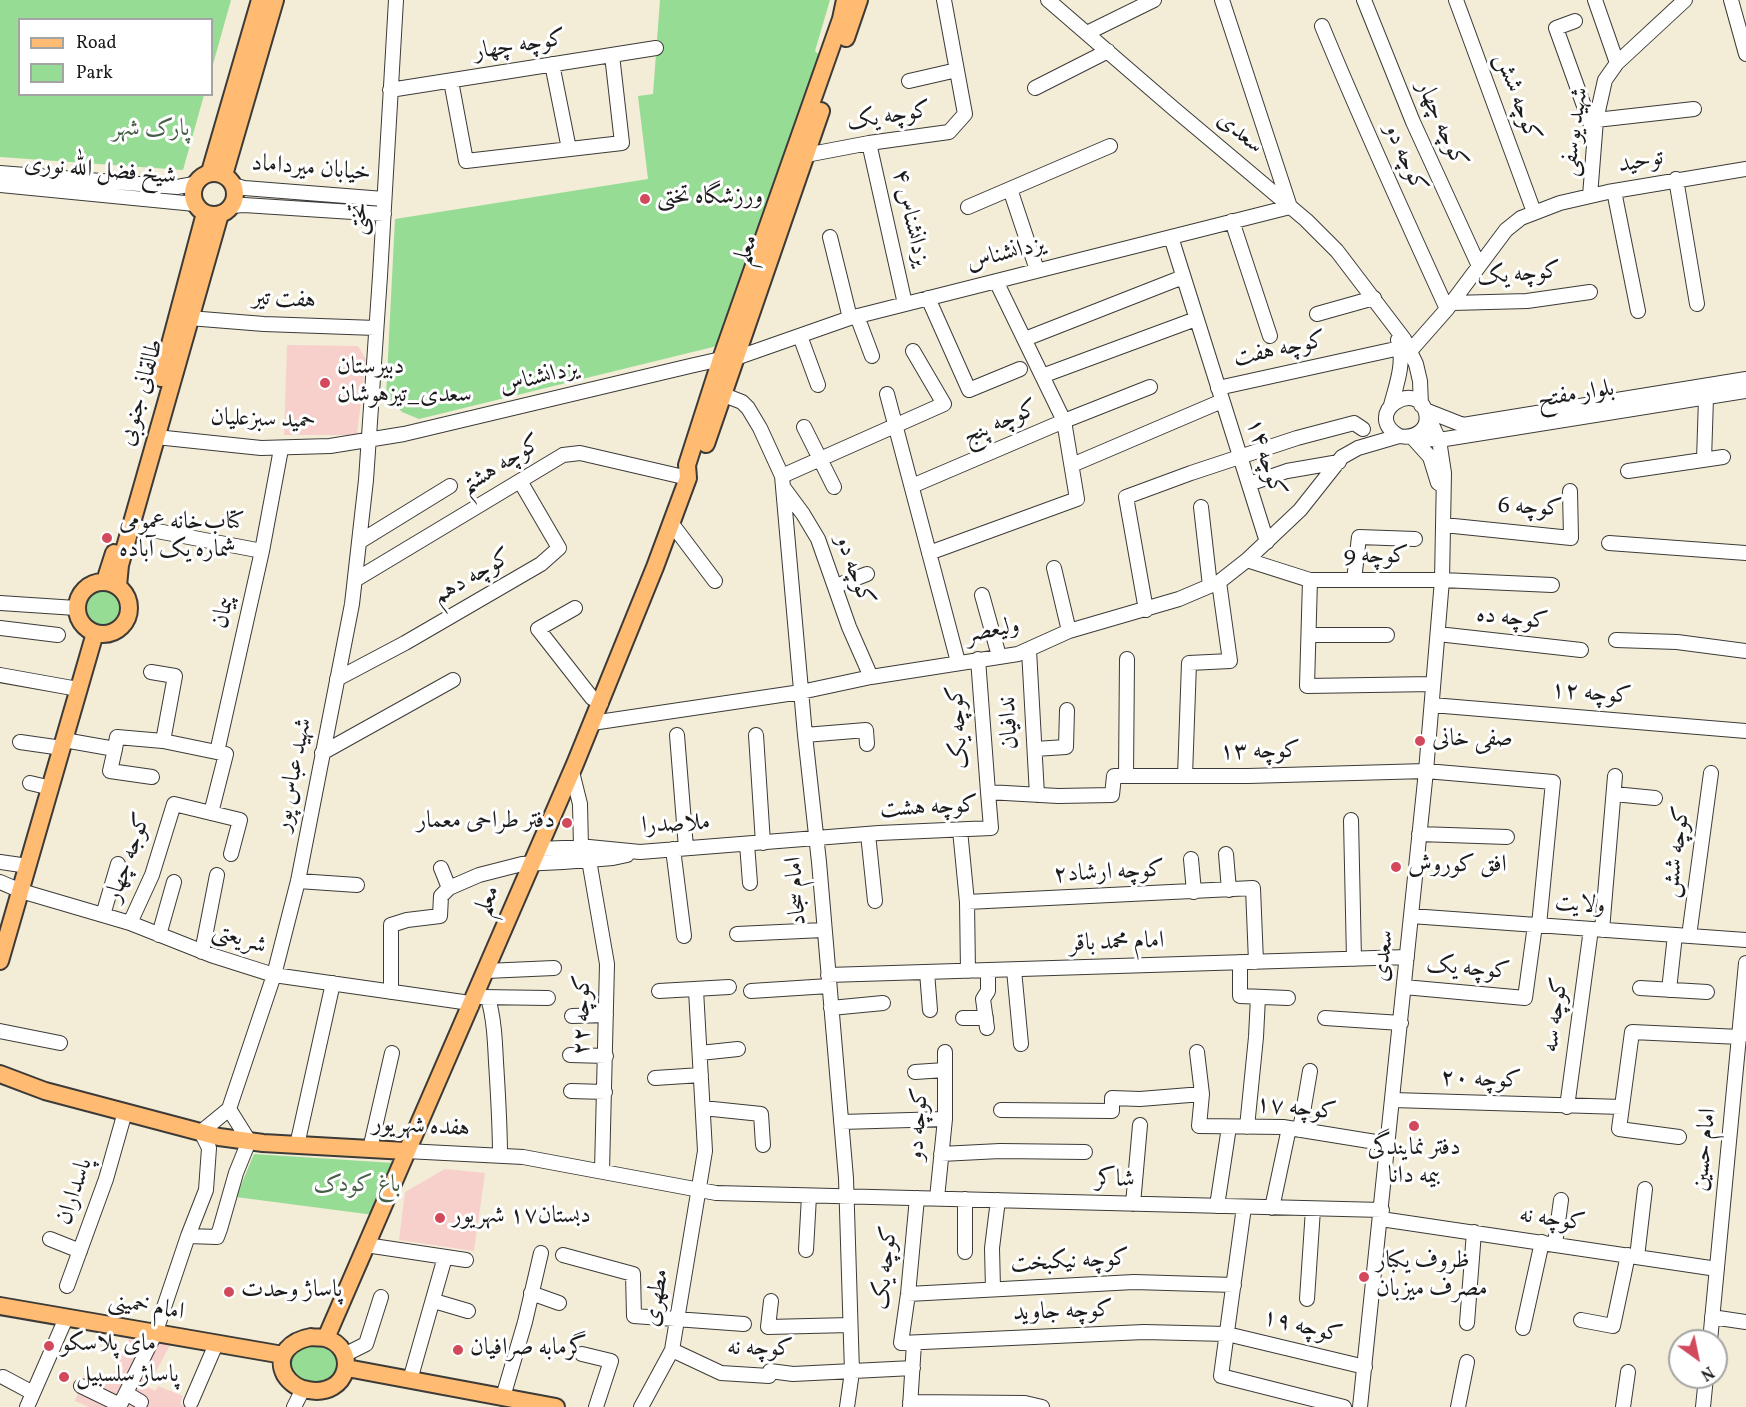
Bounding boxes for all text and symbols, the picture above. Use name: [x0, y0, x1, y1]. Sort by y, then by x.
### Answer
legend: [18, 18, 213, 96]
street label: کوچه چهار: [472, 26, 568, 68]
text: Road: [76, 31, 117, 56]
street label: کوچه شش: [1487, 50, 1545, 146]
text: Park: [76, 61, 113, 86]
street label: کوچه چهار: [1408, 77, 1472, 173]
street label: شهید یوسفی: [1556, 86, 1596, 178]
street label: کوچه یک: [845, 97, 933, 139]
street label: سعدی: [1210, 106, 1268, 162]
park label: پارک شهر: [112, 117, 190, 145]
street label: کوچه دو: [1376, 120, 1432, 198]
street label: توحید: [1616, 145, 1666, 181]
street label: خیابان میرداماد: [250, 150, 372, 190]
street label: شیخ فضل الله نوری: [23, 151, 177, 193]
street label: یزدانشناس ۴: [884, 167, 934, 269]
place label: ورزشگاه تختی: [657, 185, 763, 213]
marker: ورزشگاه تختی: [638, 192, 652, 206]
street label: تختی: [346, 202, 376, 236]
street label: معلم: [730, 231, 766, 269]
street label: یزدانشناس: [964, 231, 1048, 279]
street label: کوچه یک: [1476, 258, 1562, 294]
street label: هفت تیر: [251, 285, 317, 317]
street label: کوچه هفت: [1231, 327, 1329, 375]
street label: طالقانی جنوبی: [114, 336, 172, 450]
place label: دبیرستان سعدی_تیزهوشان: [337, 355, 472, 411]
street label: یزدانشناس: [497, 356, 581, 402]
marker: دبیرستان سعدی_تیزهوشان: [318, 376, 332, 390]
street label: بلوار مفتح: [1535, 376, 1617, 416]
street label: کوچه پنج: [959, 395, 1043, 453]
street label: حمید سبزعلیان: [210, 405, 316, 437]
street label: کوچه ۱۴: [1238, 415, 1290, 501]
street label: کوچه هشتم: [456, 430, 548, 502]
street label: کوچه 6: [1497, 493, 1563, 525]
place label: کتاب‌خانه عمومی شماره یک آباده: [119, 510, 245, 566]
marker: کتاب‌خانه عمومی شماره یک آباده: [100, 531, 114, 545]
street label: کوچه دو: [827, 532, 879, 610]
street label: کوچه دهم: [428, 544, 518, 612]
street label: کوچه 9: [1344, 544, 1408, 572]
street label: پیمان: [207, 594, 243, 632]
street label: کوچه ده: [1475, 602, 1549, 638]
street label: ولیعصر: [964, 613, 1022, 651]
street label: کوچه ۱۲: [1550, 677, 1632, 713]
street label: کوچه یک: [943, 684, 977, 770]
street label: ندافیان: [995, 696, 1027, 750]
street label: شهید عباس پور: [270, 716, 320, 834]
place label: صفی خانی: [1432, 727, 1513, 755]
marker: صفی خانی: [1413, 734, 1427, 748]
street label: کوچه ۱۳: [1219, 738, 1301, 768]
street label: کوچه هشت: [879, 792, 979, 826]
street label: کوچه شش: [1657, 804, 1699, 900]
place label: دفتر طراحی معمار: [417, 809, 555, 837]
street label: کوجه چهار: [101, 810, 159, 906]
street label: ملاصدرا: [641, 810, 711, 842]
marker: دفتر طراحی معمار: [560, 816, 574, 830]
place label: افق کوروش: [1408, 853, 1507, 881]
street label: امام سجاد: [781, 856, 815, 926]
street label: کوچه ارشاد۲: [1053, 857, 1165, 891]
marker: افق کوروش: [1389, 860, 1403, 874]
street label: معلم: [470, 882, 508, 920]
street label: ولایت: [1554, 890, 1606, 922]
street label: شریعتی: [208, 918, 270, 962]
street label: امام محمد باقر: [1069, 928, 1165, 960]
street label: سعدی: [1368, 929, 1402, 983]
street label: کوچه یک: [1425, 952, 1511, 988]
street label: کوچه ۲۲: [569, 974, 599, 1056]
street label: کوچه سه: [1538, 976, 1576, 1054]
street label: کوچه ۲۰: [1440, 1065, 1522, 1097]
street label: کوچه دو: [903, 1087, 937, 1161]
street label: کوچه ۱۷: [1254, 1091, 1338, 1129]
street label: امام حسین: [1687, 1107, 1725, 1193]
street label: هفده شهریور: [371, 1111, 471, 1145]
marker: دفتر نمایندگی بیمه دانا: [1407, 1119, 1421, 1133]
place label: دفتر نمایندگی بیمه دانا: [1367, 1136, 1461, 1192]
street label: پاسداران: [51, 1155, 101, 1229]
street label: شاکر: [1095, 1166, 1135, 1196]
park label: باغ کودک: [314, 1173, 400, 1201]
street label: کوچه نه: [1517, 1202, 1587, 1240]
place label: دبستان۱۷ شهریور: [452, 1204, 591, 1232]
marker: دبستان۱۷ شهریور: [433, 1211, 447, 1225]
street label: کوچه یک: [868, 1225, 906, 1311]
street label: کوچه نیکبخت: [1010, 1246, 1130, 1280]
place label: ظروف یکبار مصرف میزبان: [1376, 1249, 1488, 1305]
street label: مطهری: [639, 1267, 677, 1329]
marker: ظروف یکبار مصرف میزبان: [1357, 1270, 1371, 1284]
place label: پاساژ وحدت: [241, 1278, 342, 1306]
marker: پاساژ وحدت: [222, 1285, 236, 1299]
street label: امام خمینی: [106, 1287, 186, 1329]
street label: کوچه جاوید: [1013, 1297, 1113, 1329]
street label: کوچه ۱۹: [1259, 1304, 1345, 1352]
north arrow: [1668, 1329, 1728, 1389]
place label: مای پلاسکو: [61, 1332, 156, 1360]
street label: کوچه نه: [727, 1335, 793, 1365]
place label: گرمابه صرافیان: [470, 1336, 587, 1364]
marker: مای پلاسکو: [42, 1339, 56, 1353]
marker: گرمابه صرافیان: [451, 1343, 465, 1357]
text: N: [1696, 1360, 1718, 1385]
place label: پاساژ سلسبیل: [76, 1363, 179, 1391]
marker: پاساژ سلسبیل: [57, 1370, 71, 1384]

